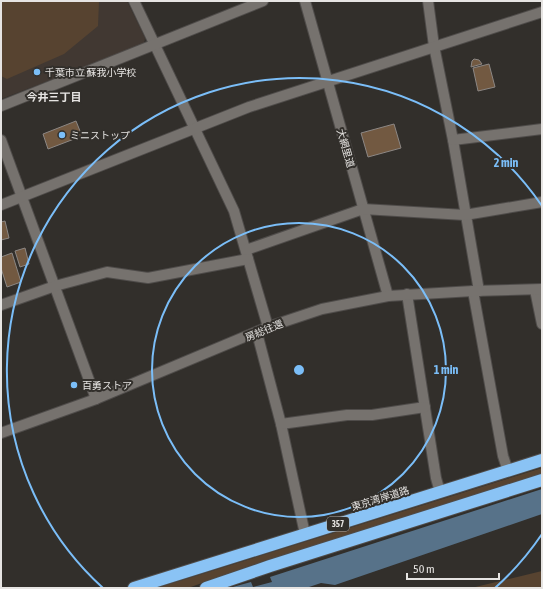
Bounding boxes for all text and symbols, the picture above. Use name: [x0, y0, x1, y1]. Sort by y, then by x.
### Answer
marker: 千葉市立 蘇我小学校: [32, 67, 42, 77]
place label: 千葉市立 蘇我小学校: [45, 67, 136, 78]
district label: 今井三丁目: [27, 91, 82, 103]
street label: 大網里道: [335, 127, 356, 169]
marker: ミニストップ: [57, 130, 67, 140]
place label: ミニストップ: [70, 130, 130, 141]
text: 2 min: [494, 156, 518, 170]
street label: 房総往還: [244, 318, 285, 343]
centre of rings: [292, 363, 306, 377]
text: 1 min: [434, 363, 458, 377]
marker: 百勇ストア: [69, 380, 79, 390]
place label: 百勇ストア: [82, 380, 132, 391]
street label: 東京湾岸道路: [350, 484, 410, 513]
road number: 357: [327, 517, 349, 531]
scale bar: [407, 555, 499, 581]
text: 50 m: [413, 562, 435, 576]

